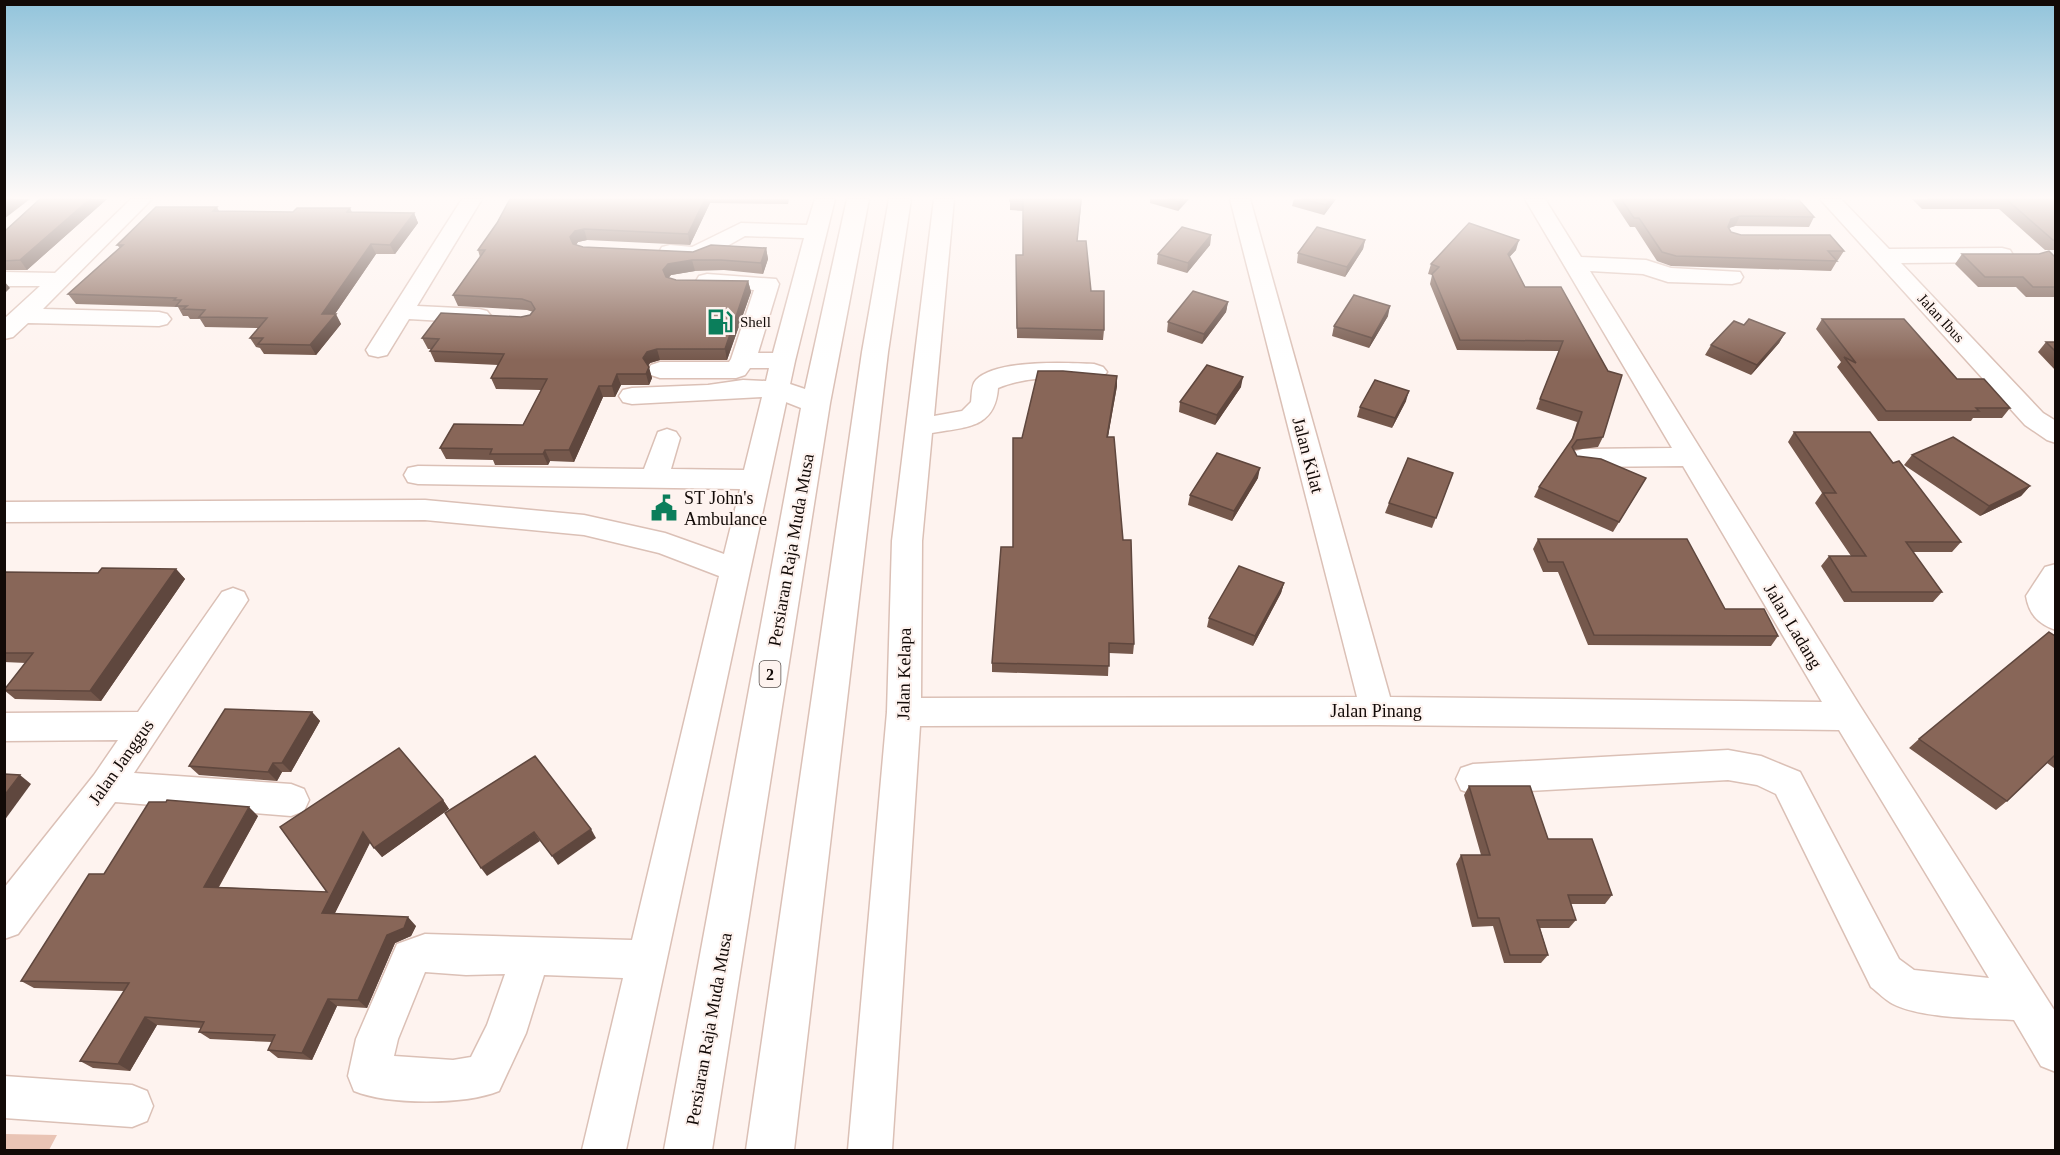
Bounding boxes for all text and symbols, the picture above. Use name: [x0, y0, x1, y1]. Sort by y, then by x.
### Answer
street label: Jalan Ibus: [1915, 290, 1968, 346]
fuel station icon: Shell: [705, 307, 735, 337]
place label: Shell: [740, 314, 771, 330]
street label: Jalan Kilat: [1288, 415, 1328, 495]
street label: Persiaran Raja Muda Musa: [764, 452, 818, 648]
place label: ST John's Ambulance: [684, 488, 767, 529]
public building icon: ST John's Ambulance: [649, 493, 679, 523]
street label: Jalan Ladang: [1760, 580, 1826, 672]
street label: Jalan Kelapa: [893, 628, 915, 720]
road number: 2: [760, 661, 780, 687]
street label: Jalan Pinang: [1330, 701, 1422, 721]
street label: Jalan Janggus: [84, 716, 158, 808]
street label: Persiaran Raja Muda Musa: [682, 931, 736, 1127]

